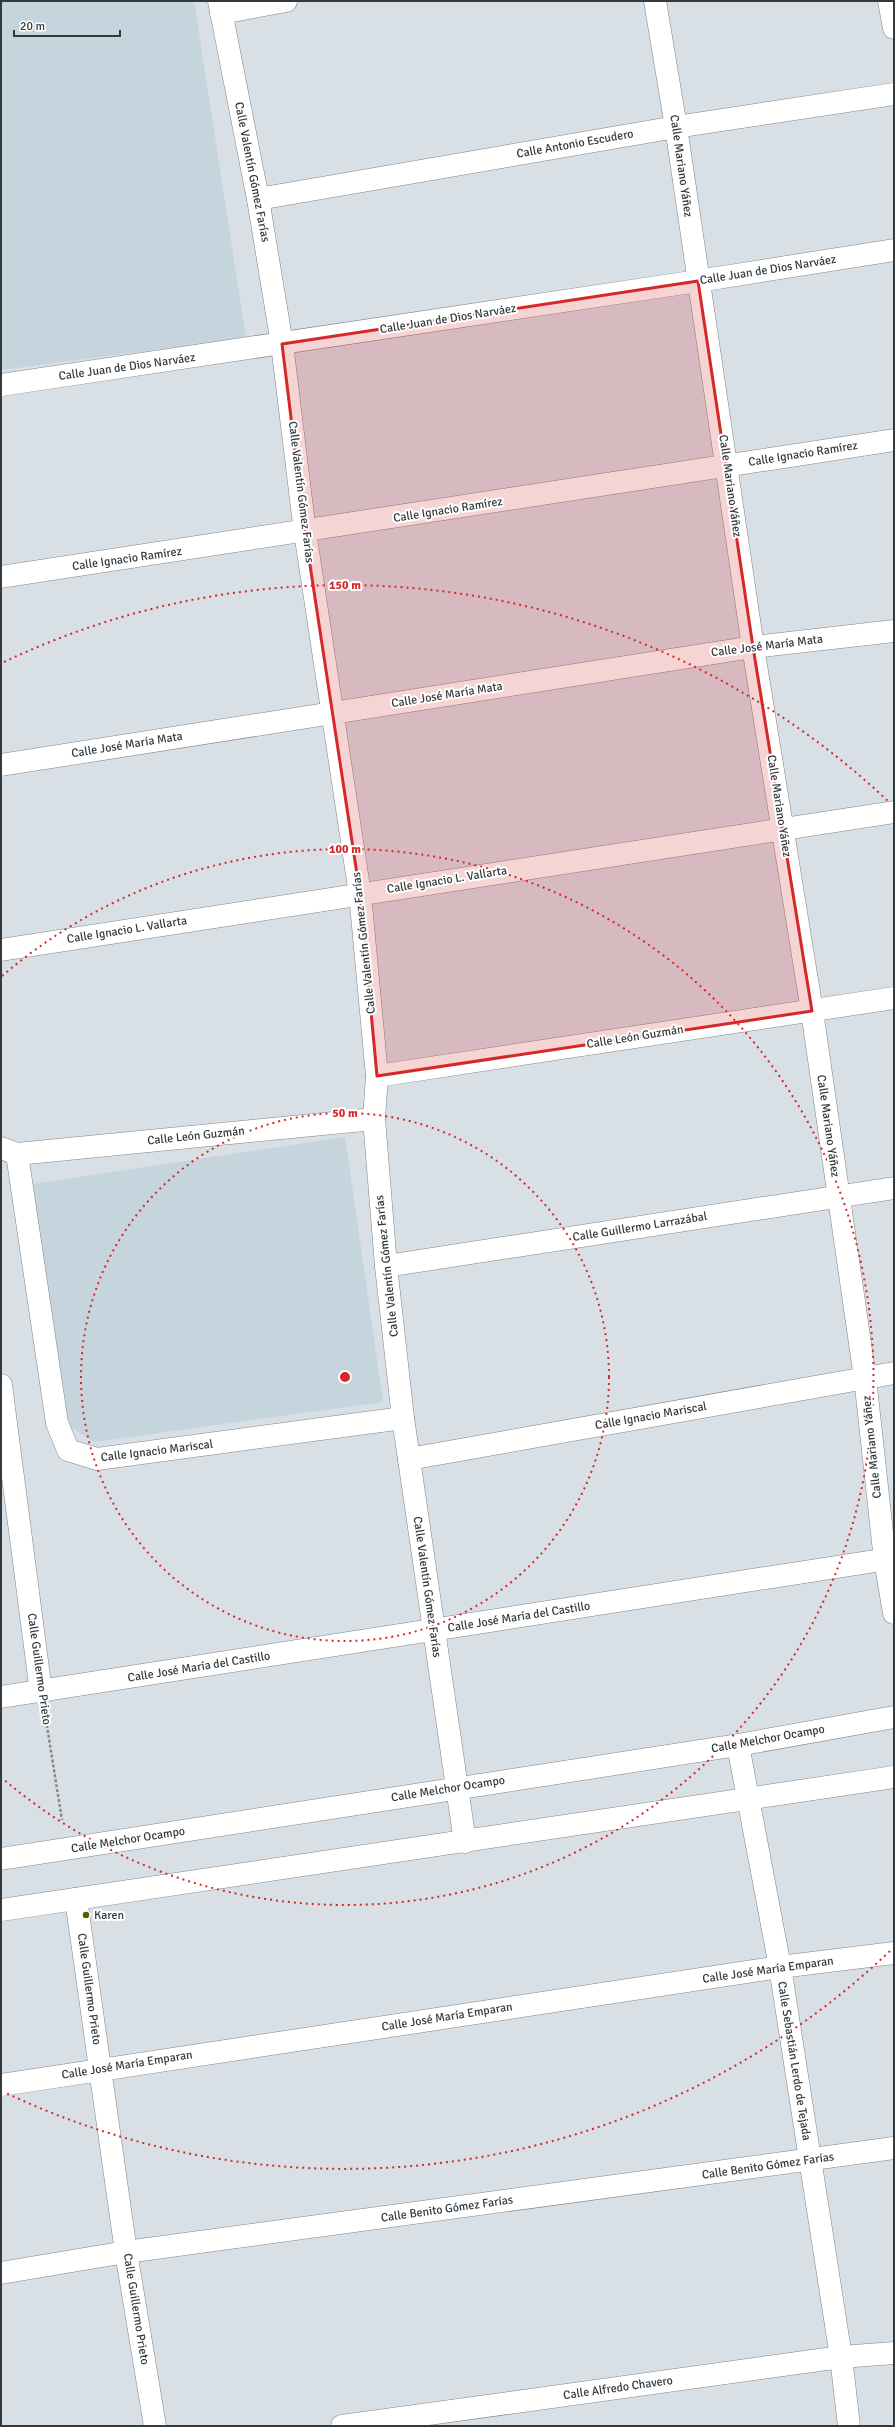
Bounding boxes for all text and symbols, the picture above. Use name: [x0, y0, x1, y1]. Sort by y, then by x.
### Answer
scale bar: [14, 12, 120, 38]
text: 20 m: [20, 19, 45, 34]
street label: Calle Valentín Gómez Farías: [231, 101, 273, 243]
street label: Calle Mariano Yáñez: [666, 114, 696, 218]
street label: Calle Antonio Escudero: [515, 126, 635, 162]
street label: Calle Juan de Dios Narváez: [699, 252, 837, 288]
street label: Calle Juan de Dios Narváez: [379, 301, 517, 337]
street label: Calle Juan de Dios Narváez: [58, 350, 196, 384]
street label: Calle Valentín Gómez Farías: [285, 420, 317, 564]
street label: Calle Mariano Yáñez: [715, 434, 745, 538]
street label: Calle Ignacio Ramírez: [747, 438, 859, 470]
street label: Calle Ignacio Ramírez: [392, 494, 504, 526]
street label: Calle Ignacio Ramírez: [71, 544, 183, 574]
text: 150 m: [329, 578, 361, 593]
street label: Calle José María Mata: [710, 632, 824, 660]
street label: Calle José María Mata: [390, 679, 504, 711]
street label: Calle José María Mata: [70, 729, 184, 761]
street label: Calle Mariano Yáñez: [764, 754, 794, 858]
text: 100 m: [329, 842, 361, 857]
street label: Calle Ignacio L. Vallarta: [386, 863, 508, 897]
street label: Calle Valentín Gómez Farías: [349, 871, 379, 1015]
street label: Calle Ignacio L. Vallarta: [66, 913, 188, 947]
street label: Calle León Guzmán: [585, 1022, 685, 1052]
street label: Calle Mariano Yáñez: [813, 1074, 843, 1178]
text: 50 m: [332, 1106, 358, 1121]
street label: Calle León Guzmán: [147, 1123, 245, 1149]
street label: Calle Valentín Gómez Farías: [372, 1194, 402, 1338]
street label: Calle Guillermo Larrazábal: [572, 1209, 709, 1245]
centre of rings: [338, 1370, 352, 1384]
street label: Calle Mariano Yáñez: [859, 1395, 885, 1499]
street label: Calle Ignacio Mariscal: [594, 1399, 709, 1433]
street label: Calle Ignacio Mariscal: [100, 1437, 215, 1465]
street label: Calle Valentín Gómez Farías: [410, 1515, 444, 1659]
street label: Calle José María del Castillo: [447, 1598, 591, 1636]
street label: Calle Guillermo Prieto: [24, 1612, 54, 1726]
street label: Calle José María del Castillo: [127, 1648, 271, 1686]
street label: Calle Melchor Ocampo: [710, 1722, 826, 1756]
street label: Calle Melchor Ocampo: [390, 1773, 506, 1805]
street label: Calle Melchor Ocampo: [70, 1824, 186, 1856]
place label: Karen: [94, 1908, 124, 1923]
marker: Karen: [81, 1910, 91, 1920]
street label: Calle Guillermo Prieto: [74, 1932, 104, 2046]
street label: Calle José María Emparan: [701, 1953, 835, 1987]
street label: Calle Sebastián Lerdo de Tejada: [774, 1980, 814, 2142]
street label: Calle José María Emparan: [380, 1999, 514, 2035]
street label: Calle José María Emparan: [60, 2047, 194, 2083]
street label: Calle Benito Gómez Farías: [701, 2149, 835, 2183]
street label: Calle Benito Gómez Farías: [380, 2192, 514, 2226]
street label: Calle Guillermo Prieto: [120, 2252, 152, 2366]
street label: Calle Alfredo Chavero: [562, 2373, 674, 2403]

